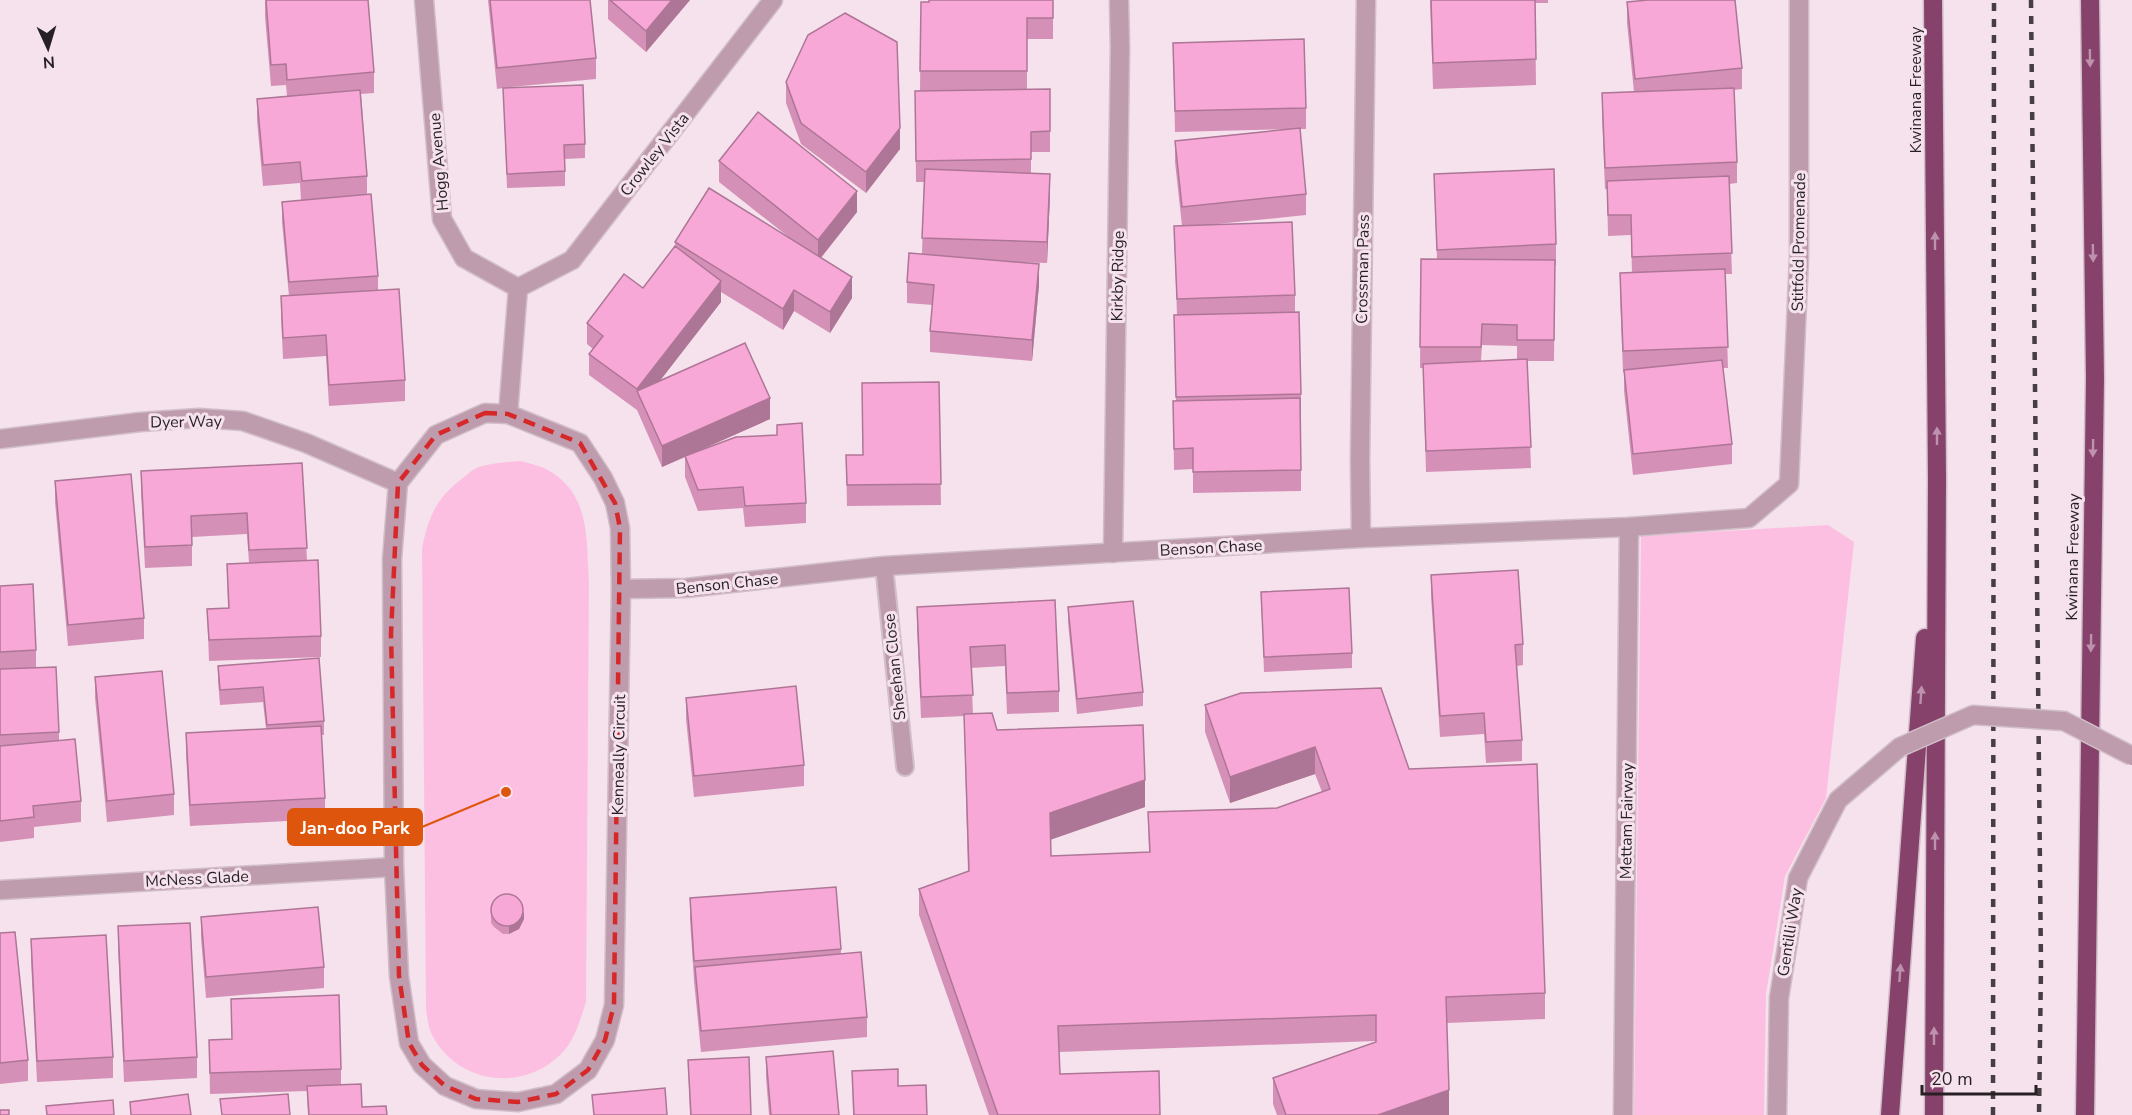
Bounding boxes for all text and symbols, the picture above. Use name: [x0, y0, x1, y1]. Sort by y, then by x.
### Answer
north arrow: [18, 18, 78, 78]
street label: Kwinana Freeway: [1905, 26, 1927, 154]
one-way arrow: [2085, 49, 2095, 68]
text: N: [42, 51, 56, 73]
street label: Crowley Vista: [615, 108, 694, 201]
street label: Hogg Avenue: [424, 112, 454, 212]
street label: Stitfold Promenade: [1787, 172, 1811, 312]
street label: Crossman Pass: [1351, 214, 1375, 324]
street label: Kirkby Ridge: [1106, 231, 1130, 322]
one-way arrow: [1930, 231, 1940, 250]
one-way arrow: [2088, 244, 2098, 263]
street label: Dyer Way: [150, 410, 223, 434]
one-way arrow: [1932, 426, 1942, 445]
one-way arrow: [2089, 439, 2098, 458]
street label: Kwinana Freeway: [2061, 493, 2085, 621]
street label: Benson Chase: [1159, 534, 1263, 562]
street label: Benson Chase: [675, 568, 779, 600]
street label: Sheehan Close: [878, 612, 912, 721]
one-way arrow: [2086, 634, 2095, 653]
one-way arrow: [1916, 685, 1926, 704]
street label: Kenneally Circuit: [607, 694, 631, 816]
street label: Mettam Fairway: [1615, 762, 1639, 879]
callout: Jan-doo Park: [288, 809, 422, 845]
text: Jan-doo Park: [299, 816, 410, 840]
one-way arrow: [1930, 831, 1940, 850]
street label: McNess Glade: [145, 865, 249, 893]
street label: Gentilli Way: [1772, 886, 1808, 978]
one-way arrow: [1896, 963, 1905, 982]
one-way arrow: [1929, 1026, 1939, 1045]
scale bar: [1922, 1058, 2036, 1096]
text: 20 m: [1931, 1067, 1973, 1091]

